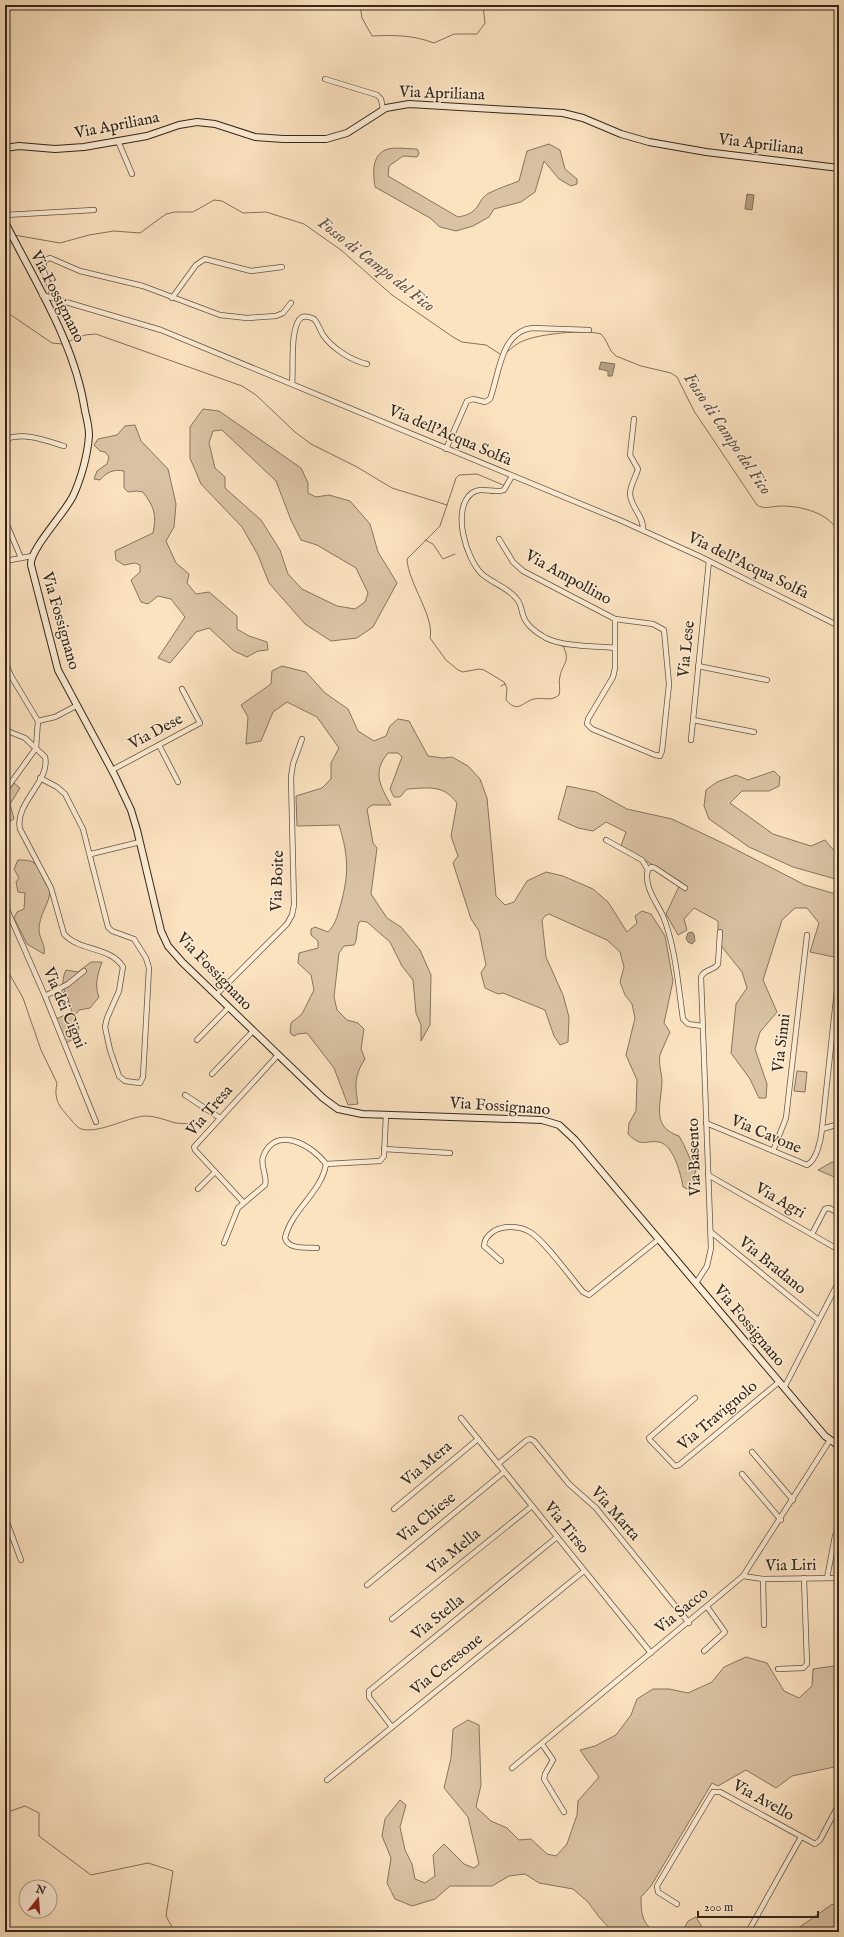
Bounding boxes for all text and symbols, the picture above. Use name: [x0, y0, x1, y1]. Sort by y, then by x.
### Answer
street label: Via Apriliana: [398, 82, 485, 105]
street label: Via Apriliana: [72, 108, 161, 144]
street label: Via Apriliana: [716, 130, 805, 160]
water label: Fosso di Campo del Fico: [313, 213, 439, 317]
street label: Via Fossignano: [25, 247, 89, 347]
water label: Fosso di Campo del Fico: [678, 369, 776, 499]
street label: Via dell'Acqua Solfa: [385, 401, 515, 471]
street label: Via dell'Acqua Solfa: [684, 528, 812, 604]
street label: Via Ampollino: [520, 546, 615, 610]
street label: Via Fossignano: [36, 569, 84, 672]
street label: Via Lese: [674, 620, 700, 679]
street label: Via Dese: [125, 709, 186, 755]
street label: Via Boite: [267, 850, 289, 913]
street label: Via Fossignano: [171, 928, 256, 1015]
street label: Via dei Cigni: [38, 964, 90, 1051]
street label: Via Sinni: [768, 1013, 796, 1074]
street label: Via Tresa: [182, 1081, 238, 1141]
street label: Via Fossignano: [448, 1093, 551, 1121]
street label: Via Cavone: [727, 1111, 804, 1159]
street label: Via Basento: [684, 1117, 706, 1197]
street label: Via Agri: [750, 1178, 809, 1223]
street label: Via Bradano: [733, 1232, 810, 1300]
street label: Via Fossignano: [708, 1280, 789, 1371]
street label: Via Travignolo: [673, 1377, 762, 1456]
street label: Via Mera: [397, 1437, 457, 1492]
street label: Via Marta: [585, 1482, 644, 1545]
street label: Via Chiese: [393, 1488, 460, 1548]
street label: Via Tirso: [538, 1497, 593, 1558]
street label: Via Mella: [422, 1524, 485, 1580]
street label: Via Liri: [764, 1556, 817, 1576]
street label: Via Sacco: [651, 1583, 713, 1639]
street label: Via Stella: [407, 1591, 468, 1646]
street label: Via Ceresone: [406, 1630, 487, 1701]
street label: Via Avello: [728, 1775, 798, 1826]
north arrow: [18, 1879, 58, 1919]
text: N: [33, 1882, 48, 1899]
scale bar: [698, 1893, 818, 1919]
text: 200 m: [704, 1900, 733, 1915]

